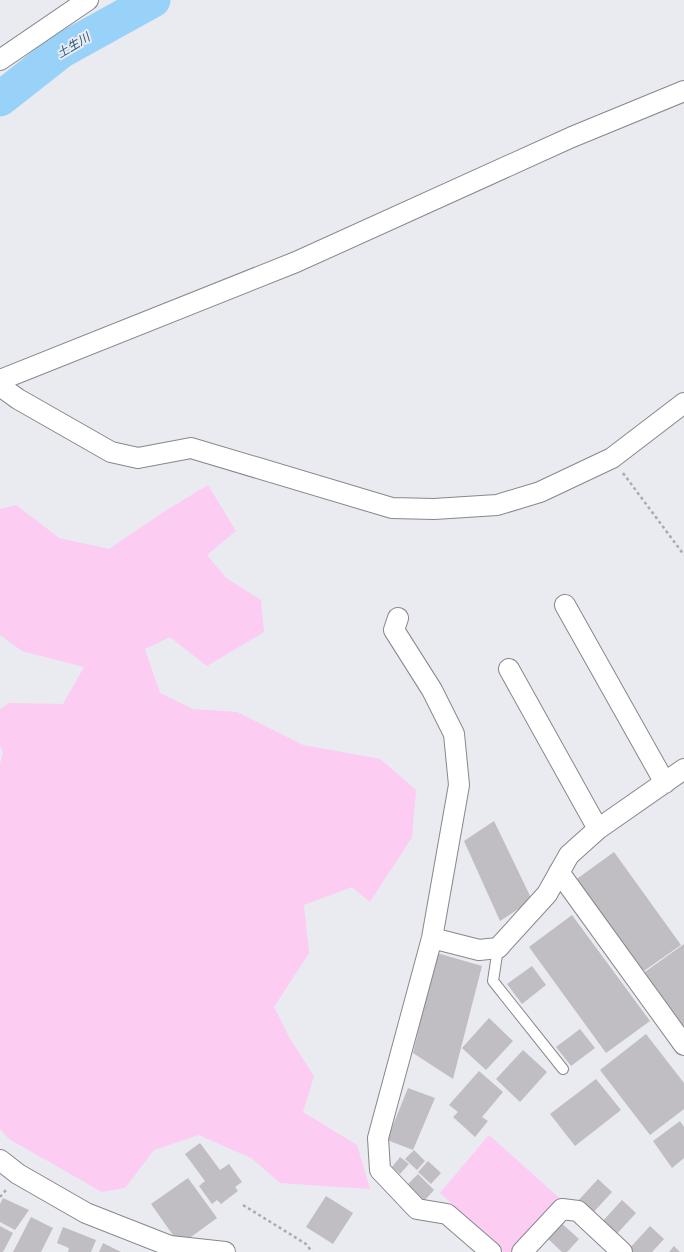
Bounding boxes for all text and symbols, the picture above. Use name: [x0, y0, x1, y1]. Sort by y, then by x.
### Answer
water label: 土生川: [54, 28, 94, 61]

